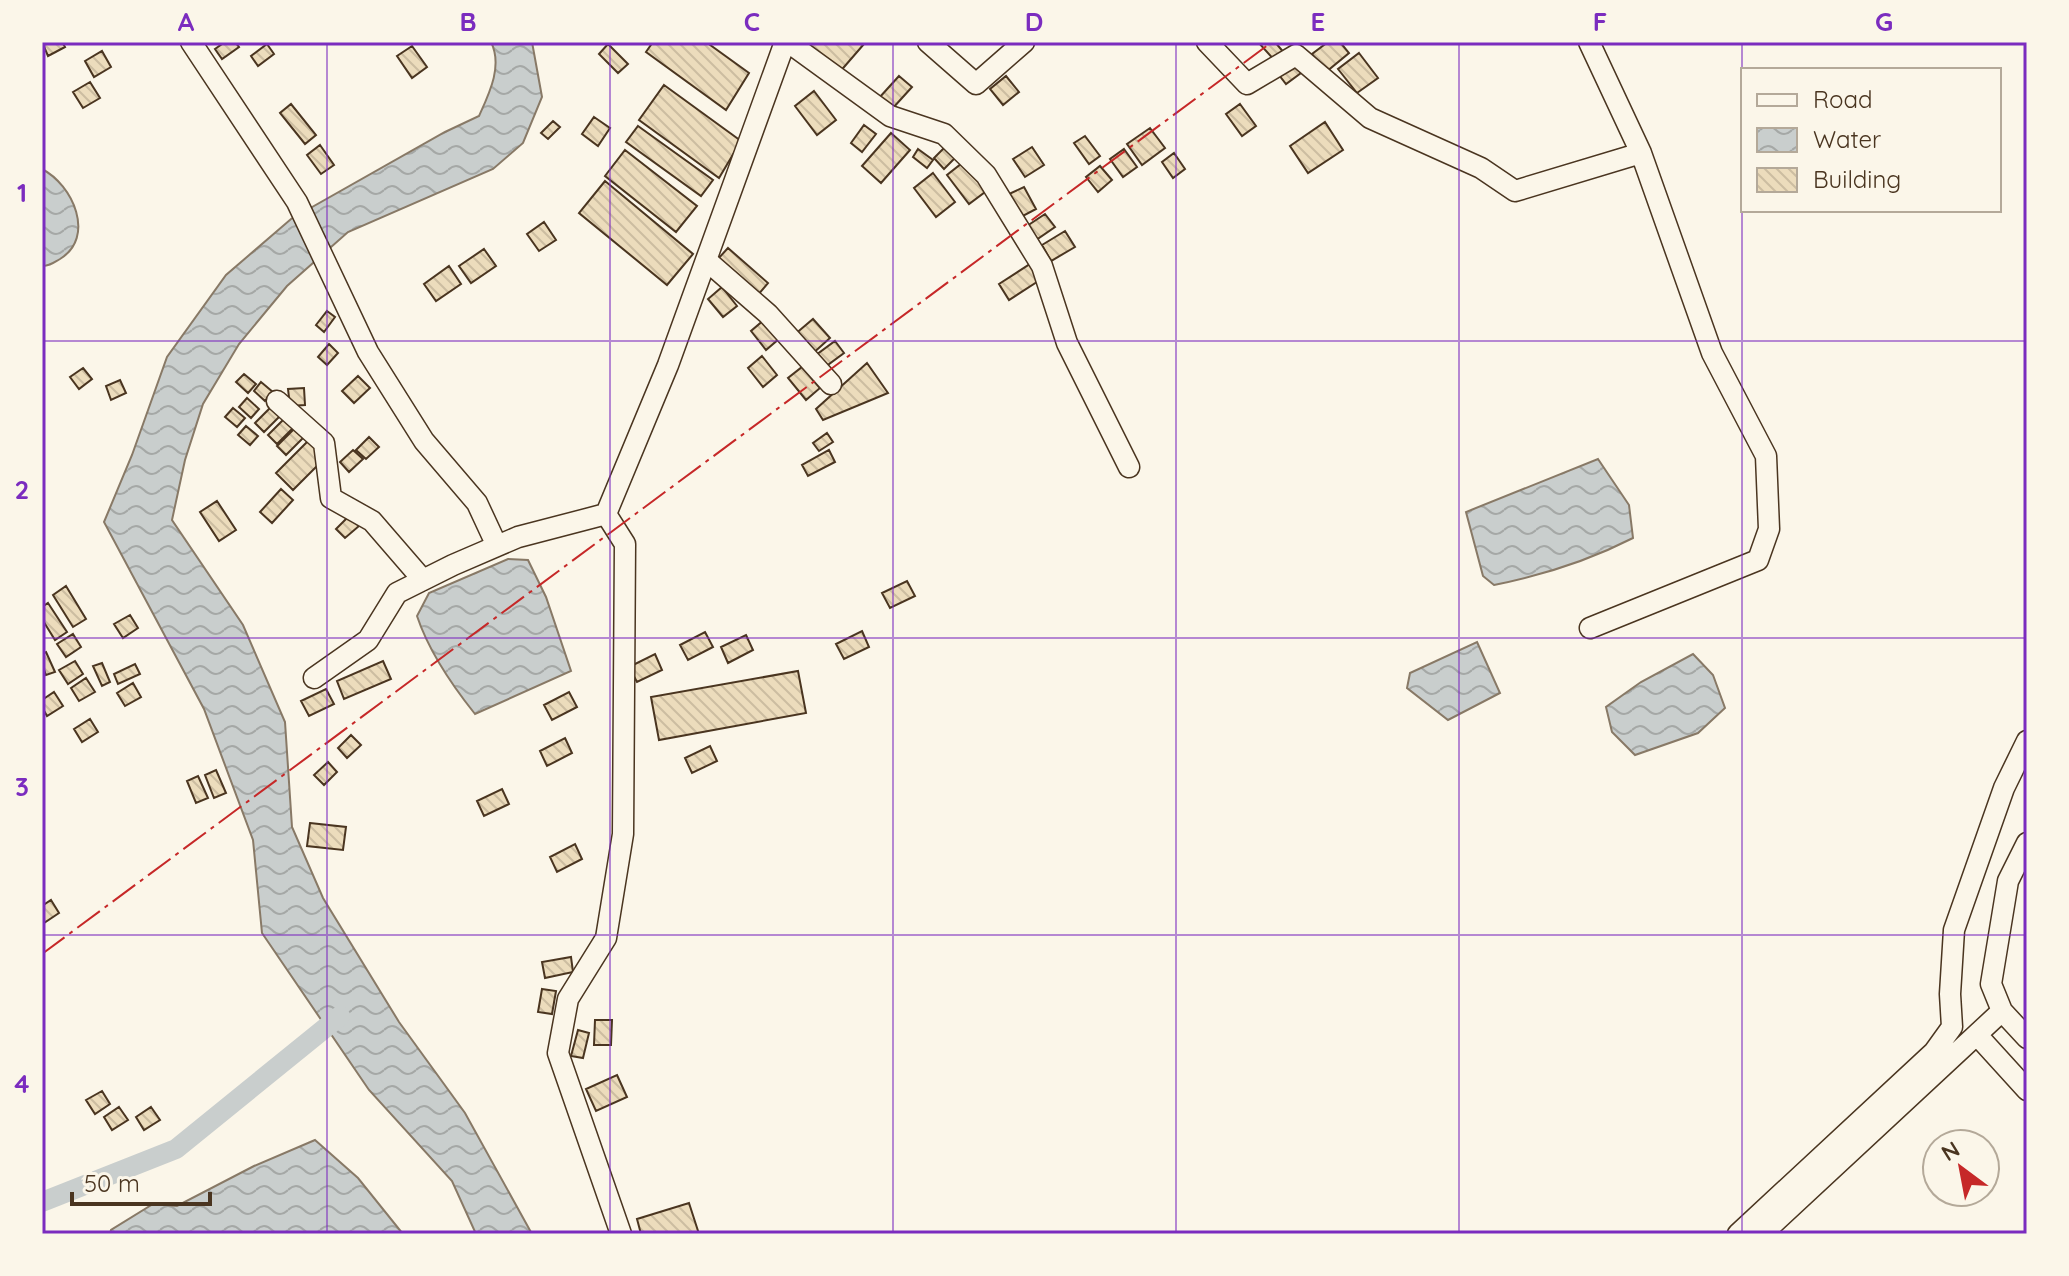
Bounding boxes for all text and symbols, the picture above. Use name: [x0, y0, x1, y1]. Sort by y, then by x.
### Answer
text: A: [178, 5, 195, 38]
text: B: [459, 5, 477, 38]
text: C: [744, 5, 760, 38]
text: D: [1025, 5, 1043, 38]
text: E: [1311, 5, 1325, 38]
text: F: [1593, 5, 1607, 38]
text: G: [1875, 5, 1893, 38]
legend: [1741, 68, 2001, 212]
text: Road: [1813, 84, 1873, 114]
text: Water: [1813, 124, 1881, 154]
text: Building: [1813, 164, 1901, 194]
text: 1: [17, 176, 27, 209]
text: 2: [15, 473, 29, 506]
text: 3: [15, 770, 29, 803]
text: 4: [14, 1067, 30, 1100]
north arrow: [1921, 1128, 2001, 1208]
text: N: [1936, 1135, 1965, 1167]
scale bar: [72, 1156, 210, 1206]
text: 50 m: [84, 1168, 140, 1198]

